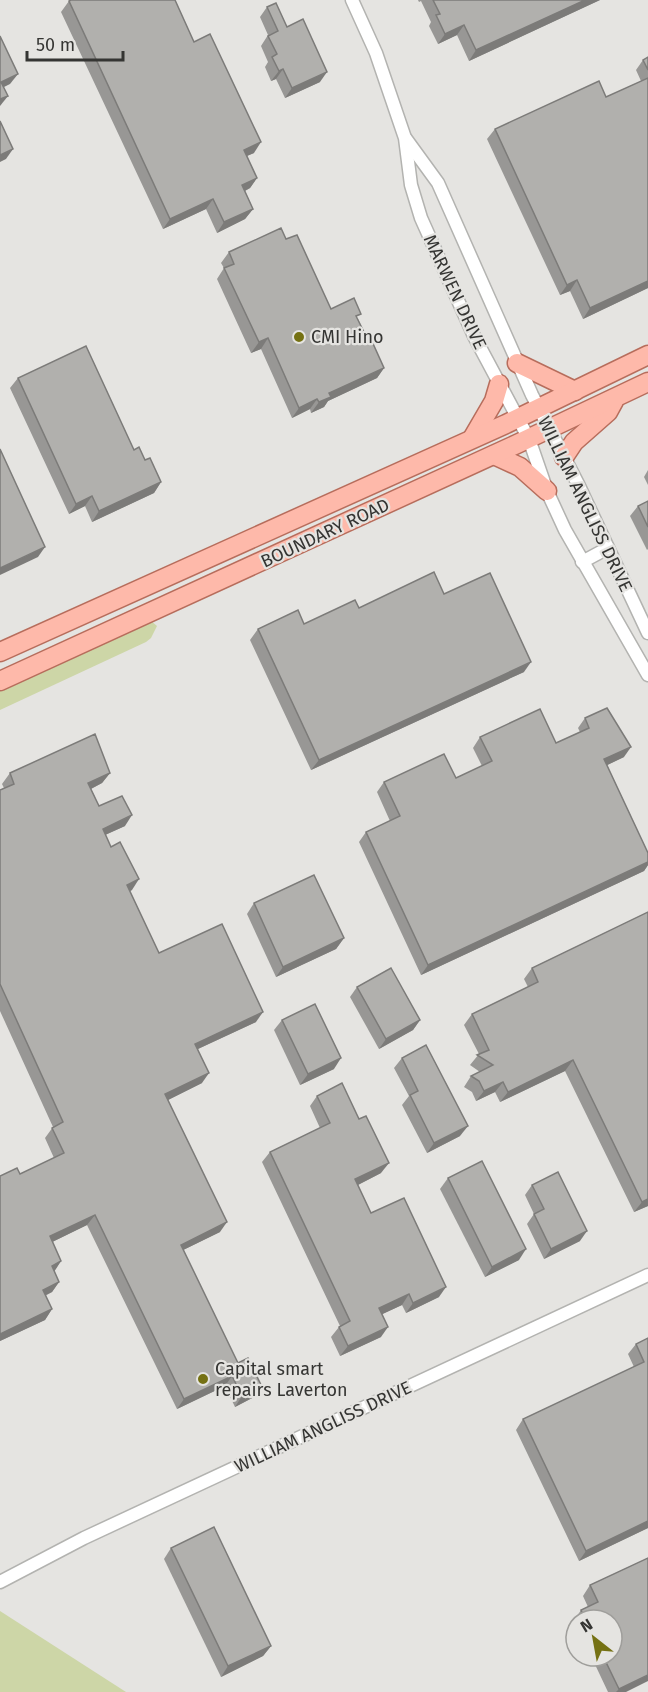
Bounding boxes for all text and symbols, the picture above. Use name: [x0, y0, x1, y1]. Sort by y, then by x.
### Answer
scale bar: [27, 24, 123, 62]
text: 50 m: [36, 34, 75, 56]
street label: MARWEN DRIVE: [419, 231, 491, 353]
place label: CMI Hino: [311, 326, 383, 348]
marker: CMI Hino: [292, 330, 306, 344]
street label: WILLIAM ANGLISS DRIVE: [533, 413, 637, 595]
street label: BOUNDARY ROAD: [257, 494, 393, 572]
place label: Capital smart repairs Laverton: [215, 1358, 348, 1401]
marker: Capital smart repairs Laverton: [196, 1372, 210, 1386]
street label: WILLIAM ANGLISS DRIVE: [231, 1376, 415, 1478]
north arrow: [564, 1608, 624, 1668]
text: N: [577, 1615, 596, 1636]

